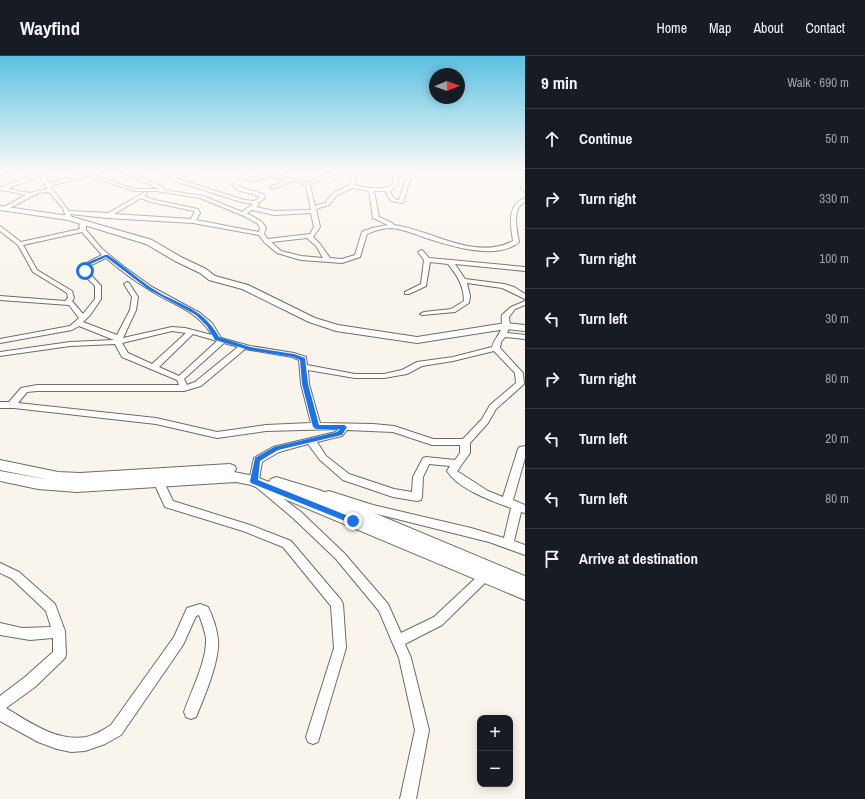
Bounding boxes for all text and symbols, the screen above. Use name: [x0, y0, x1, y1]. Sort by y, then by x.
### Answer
text: Wayfind: [20, 15, 80, 41]
text: Home: [656, 19, 687, 37]
text: Map: [709, 19, 731, 37]
text: About: [753, 19, 783, 37]
text: Contact: [805, 19, 845, 37]
north arrow: [429, 68, 465, 104]
text: 9 min: [541, 71, 577, 94]
text: Walk · 690 m: [787, 74, 849, 91]
icon: ahead: [541, 128, 563, 150]
text: Continue: [579, 128, 632, 149]
text: 50 m: [825, 130, 849, 147]
icon: right: [541, 188, 563, 210]
text: Turn right: [579, 188, 636, 209]
text: 330 m: [819, 190, 849, 207]
icon: right: [541, 248, 563, 270]
text: Turn right: [579, 248, 636, 269]
text: 100 m: [819, 250, 849, 267]
route start: [76, 262, 94, 280]
icon: left: [541, 308, 563, 330]
text: Turn left: [579, 308, 627, 329]
text: 30 m: [825, 310, 849, 327]
icon: right: [541, 368, 563, 390]
text: Turn right: [579, 368, 636, 389]
text: 80 m: [825, 370, 849, 387]
icon: left: [541, 428, 563, 450]
text: Turn left: [579, 428, 627, 449]
text: 20 m: [825, 430, 849, 447]
icon: left: [541, 488, 563, 510]
text: Turn left: [579, 488, 627, 509]
text: 80 m: [825, 490, 849, 507]
route end: [344, 512, 362, 530]
icon: arrive: [541, 548, 563, 570]
text: Arrive at destination: [579, 548, 698, 569]
map controls: [477, 715, 513, 787]
button: +: [477, 715, 513, 751]
button: −: [477, 751, 513, 787]

